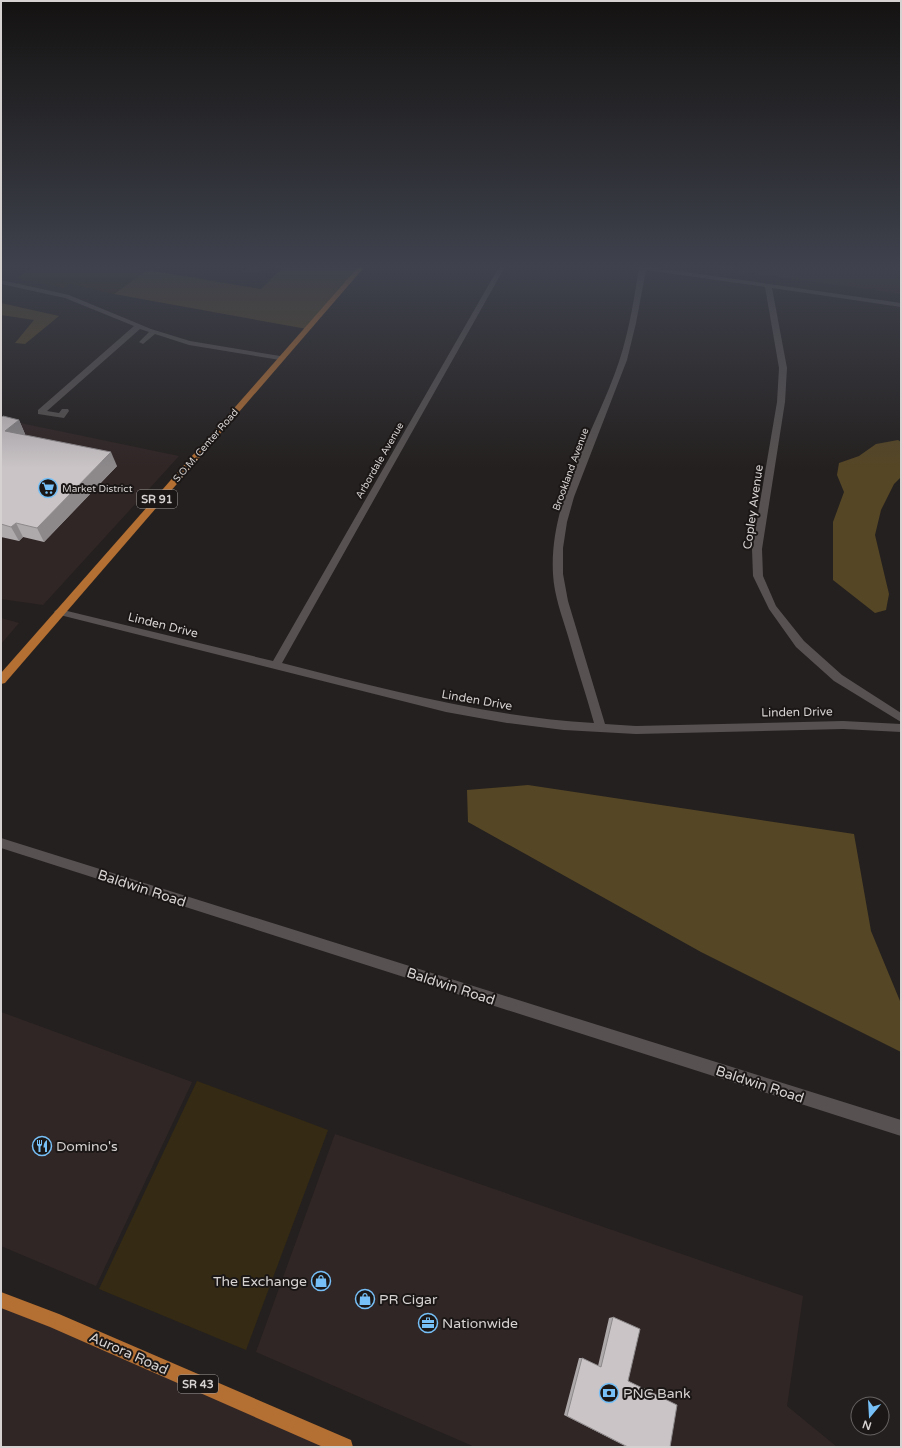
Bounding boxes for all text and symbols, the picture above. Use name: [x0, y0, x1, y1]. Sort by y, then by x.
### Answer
street label: S.O.M. Center Road: [171, 407, 241, 485]
street label: Arbordale Avenue: [353, 420, 407, 501]
street label: Brookland Avenue: [550, 426, 592, 512]
street label: Copley Avenue: [740, 464, 766, 550]
supermarket icon: Market District: [37, 477, 59, 499]
place label: Market District: [62, 483, 133, 495]
road number: SR 91: [137, 490, 177, 508]
street label: Linden Drive: [127, 610, 200, 640]
street label: Linden Drive: [441, 687, 514, 713]
street label: Linden Drive: [761, 704, 833, 720]
street label: Baldwin Road: [96, 866, 188, 911]
street label: Baldwin Road: [405, 964, 497, 1009]
street label: Baldwin Road: [714, 1062, 806, 1107]
restaurant icon: Domino's: [31, 1135, 53, 1157]
place label: Domino's: [56, 1138, 118, 1155]
shop icon: The Exchange: [310, 1270, 332, 1292]
place label: The Exchange: [213, 1273, 307, 1290]
shop icon: PR Cigar: [354, 1288, 376, 1310]
place label: PR Cigar: [379, 1291, 438, 1308]
office icon: Nationwide: [417, 1312, 439, 1334]
place label: Nationwide: [442, 1315, 518, 1332]
street label: Aurora Road: [87, 1329, 171, 1378]
road number: SR 43: [178, 1375, 218, 1393]
bank icon: PNC Bank: [598, 1382, 620, 1404]
place label: PNC Bank: [623, 1385, 691, 1402]
north arrow: [850, 1396, 890, 1436]
text: N: [861, 1417, 873, 1433]

